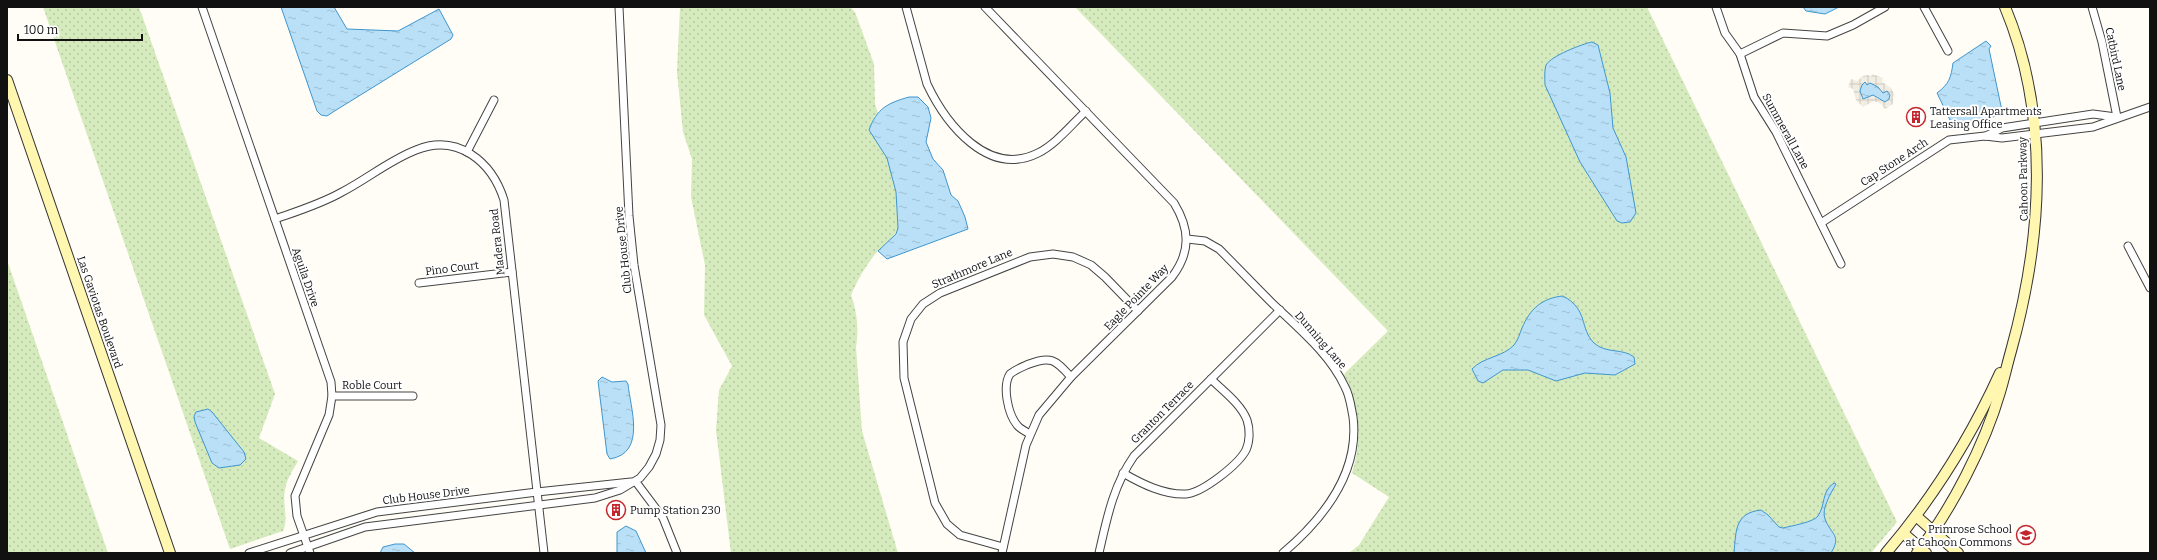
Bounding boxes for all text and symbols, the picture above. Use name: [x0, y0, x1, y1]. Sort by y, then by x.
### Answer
scale bar: [18, 16, 142, 42]
text: 100 m: [24, 23, 59, 37]
street label: Catbird Lane: [2102, 26, 2129, 92]
street label: Summerall Lane: [1759, 91, 1812, 171]
place label: Tattersall Apartments Leasing Office: [1930, 105, 2042, 131]
building icon: Tattersall Apartments Leasing Office: [1905, 106, 1927, 128]
street label: Cap Stone Arch: [1858, 136, 1931, 189]
street label: Cahoon Parkway: [2016, 136, 2031, 221]
street label: Club House Drive: [612, 206, 635, 294]
street label: Madera Road: [487, 208, 507, 276]
street label: Aguila Drive: [289, 246, 322, 309]
street label: Strathmore Lane: [930, 246, 1014, 291]
street label: Las Gaviotas Boulevard: [74, 254, 125, 370]
street label: Pino Court: [424, 259, 480, 278]
street label: Eagle Pointe Way: [1102, 261, 1171, 333]
street label: Dunning Lane: [1292, 309, 1349, 372]
street label: Granton Terrace: [1128, 378, 1196, 446]
street label: Roble Court: [342, 379, 402, 392]
street label: Club House Drive: [382, 484, 470, 507]
building icon: Pump Station 230: [605, 499, 627, 521]
place label: Pump Station 230: [630, 504, 721, 517]
place label: Primrose School at Cahoon Commons: [1906, 523, 2012, 549]
school or university icon: Primrose School at Cahoon Commons: [2015, 524, 2037, 546]

